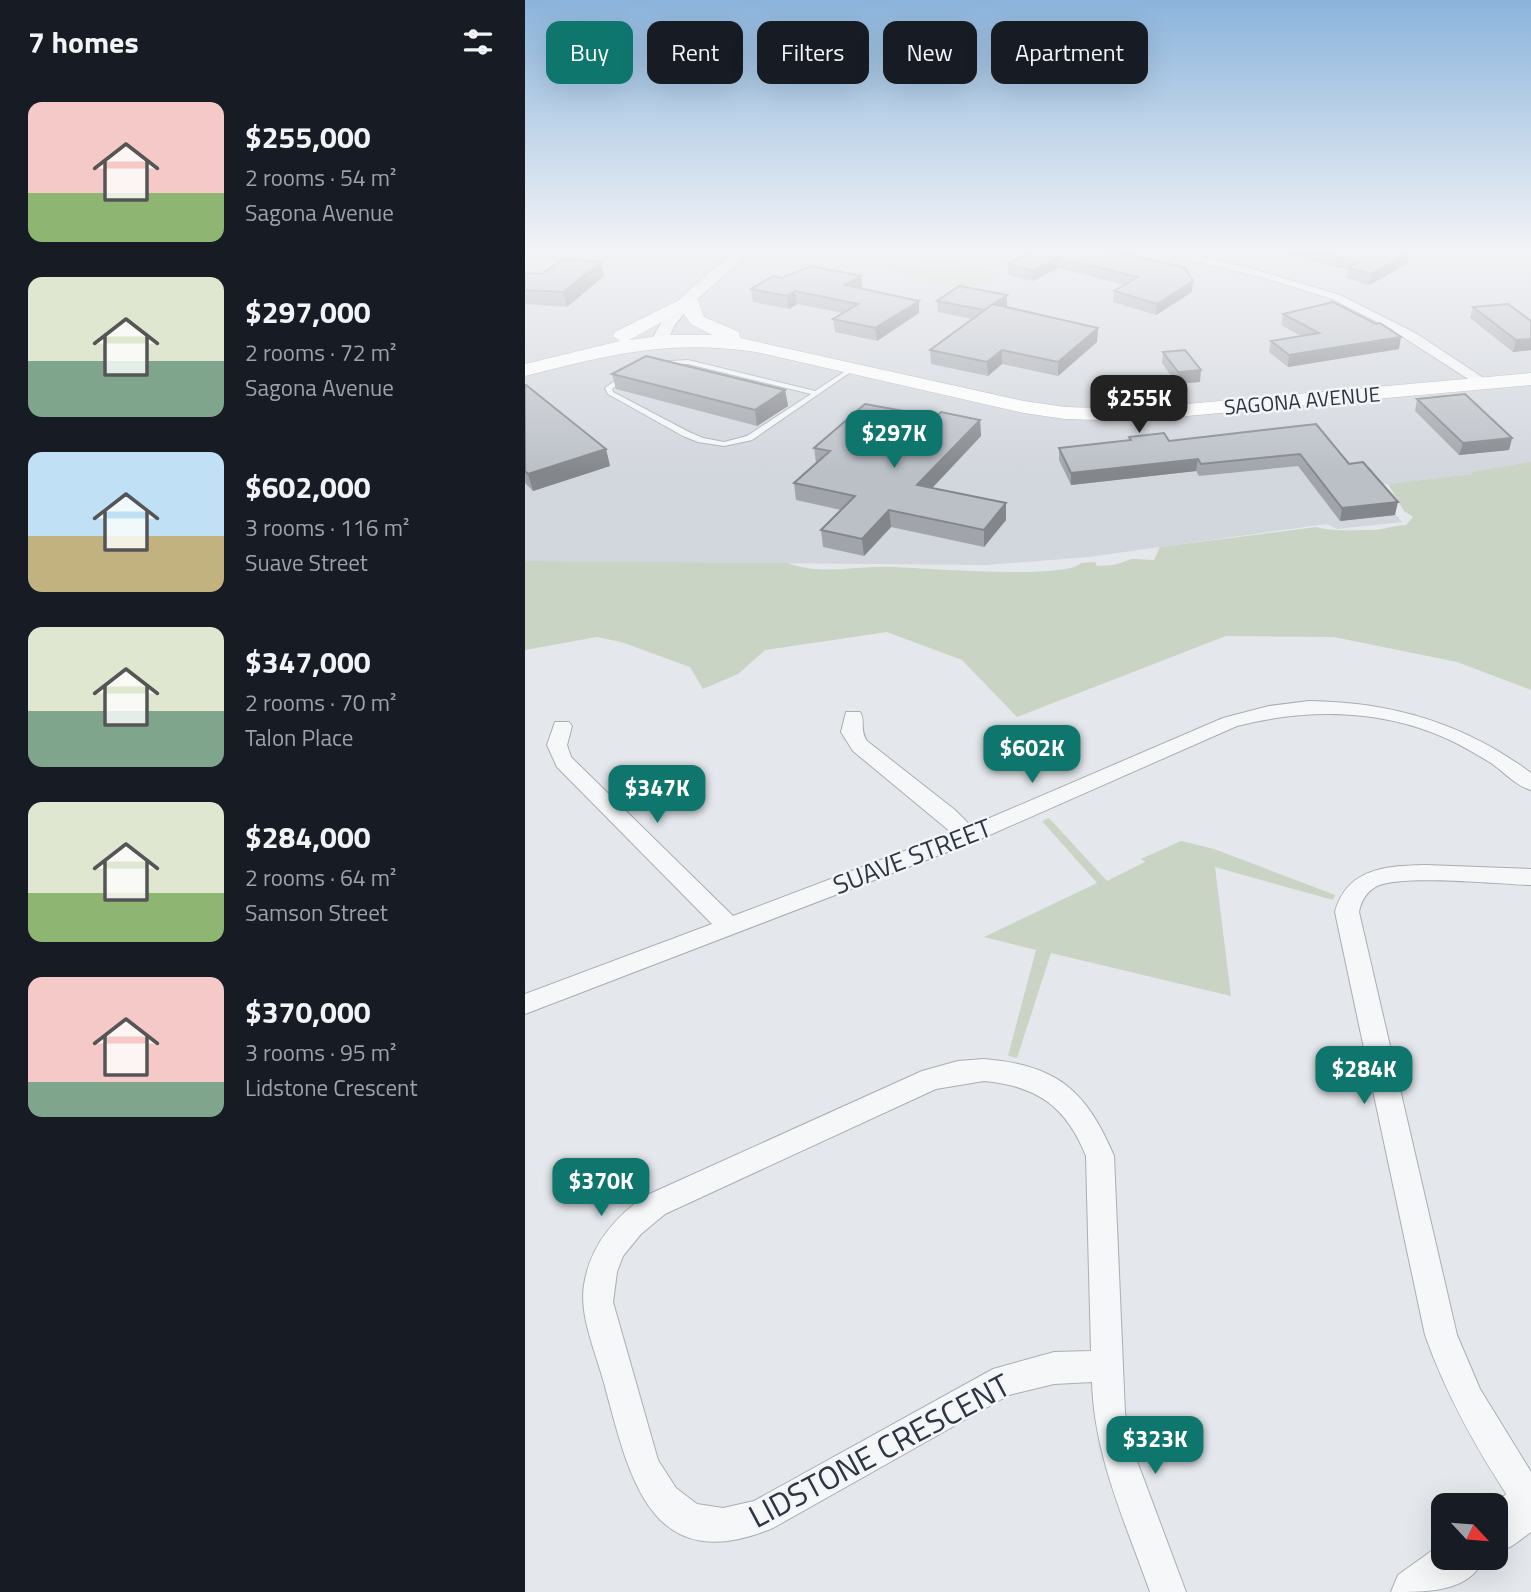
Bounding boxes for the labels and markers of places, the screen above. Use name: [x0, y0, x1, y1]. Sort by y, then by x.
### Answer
pin: $255K: [1090, 376, 1188, 435]
pin: $297K: [845, 410, 943, 470]
pin: $602K: [983, 726, 1081, 785]
pin: $347K: [608, 766, 706, 825]
pin: $284K: [1315, 1046, 1413, 1106]
pin: $370K: [552, 1158, 650, 1218]
pin: $323K: [1106, 1416, 1204, 1476]

